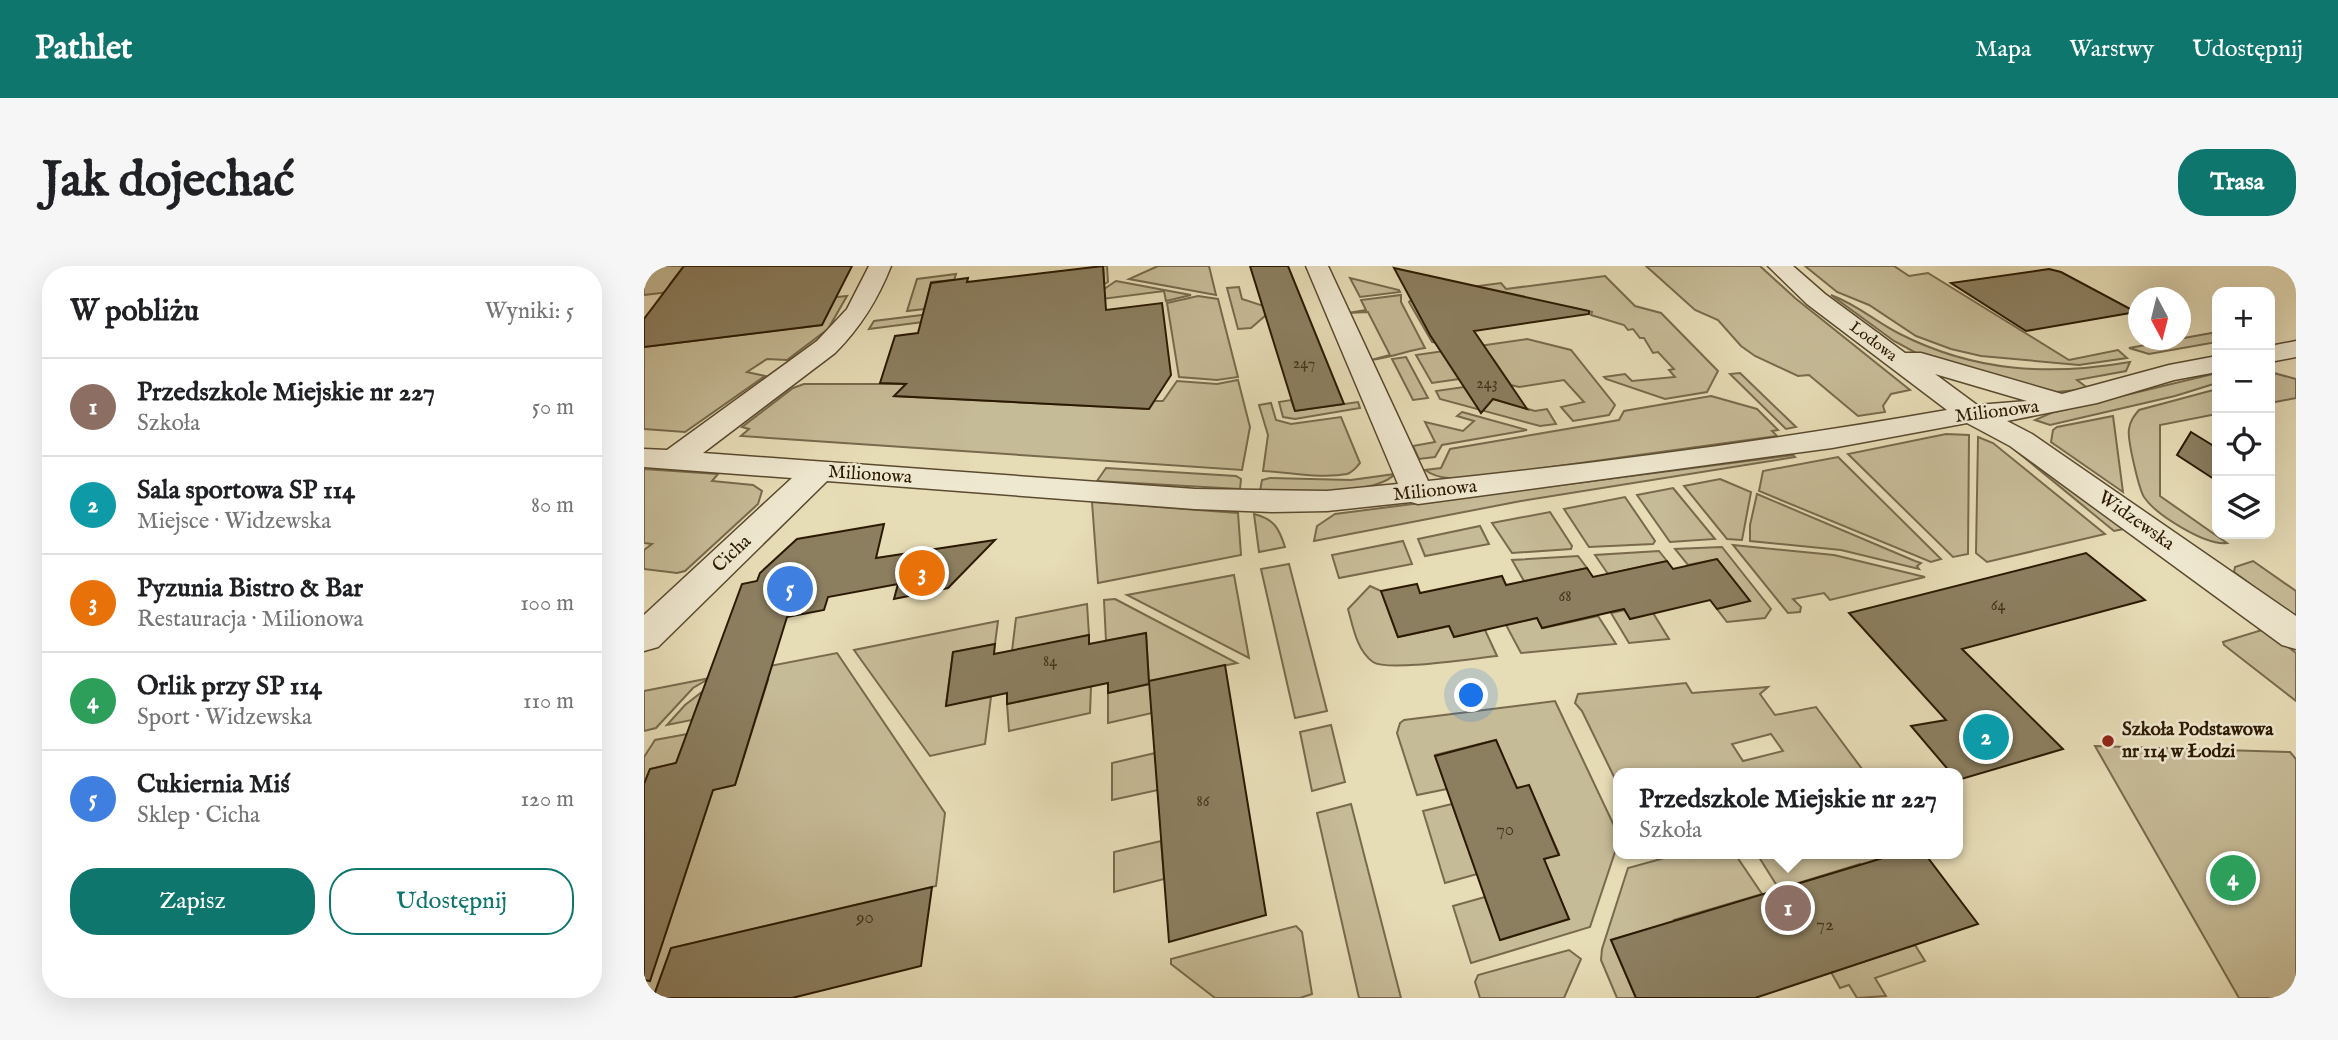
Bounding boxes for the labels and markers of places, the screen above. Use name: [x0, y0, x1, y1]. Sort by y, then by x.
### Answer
pin: 3: [899, 547, 945, 599]
pin: 5: [767, 563, 813, 615]
pin: 2: [1963, 711, 2009, 763]
place label: Szkoła Podstawowa nr 114 w Łodzi: [2122, 718, 2274, 764]
marker: Szkoła Podstawowa nr 114 w Łodzi: [2100, 733, 2116, 749]
pin: 4: [2210, 852, 2256, 904]
pin: 1: [1765, 882, 1811, 934]

